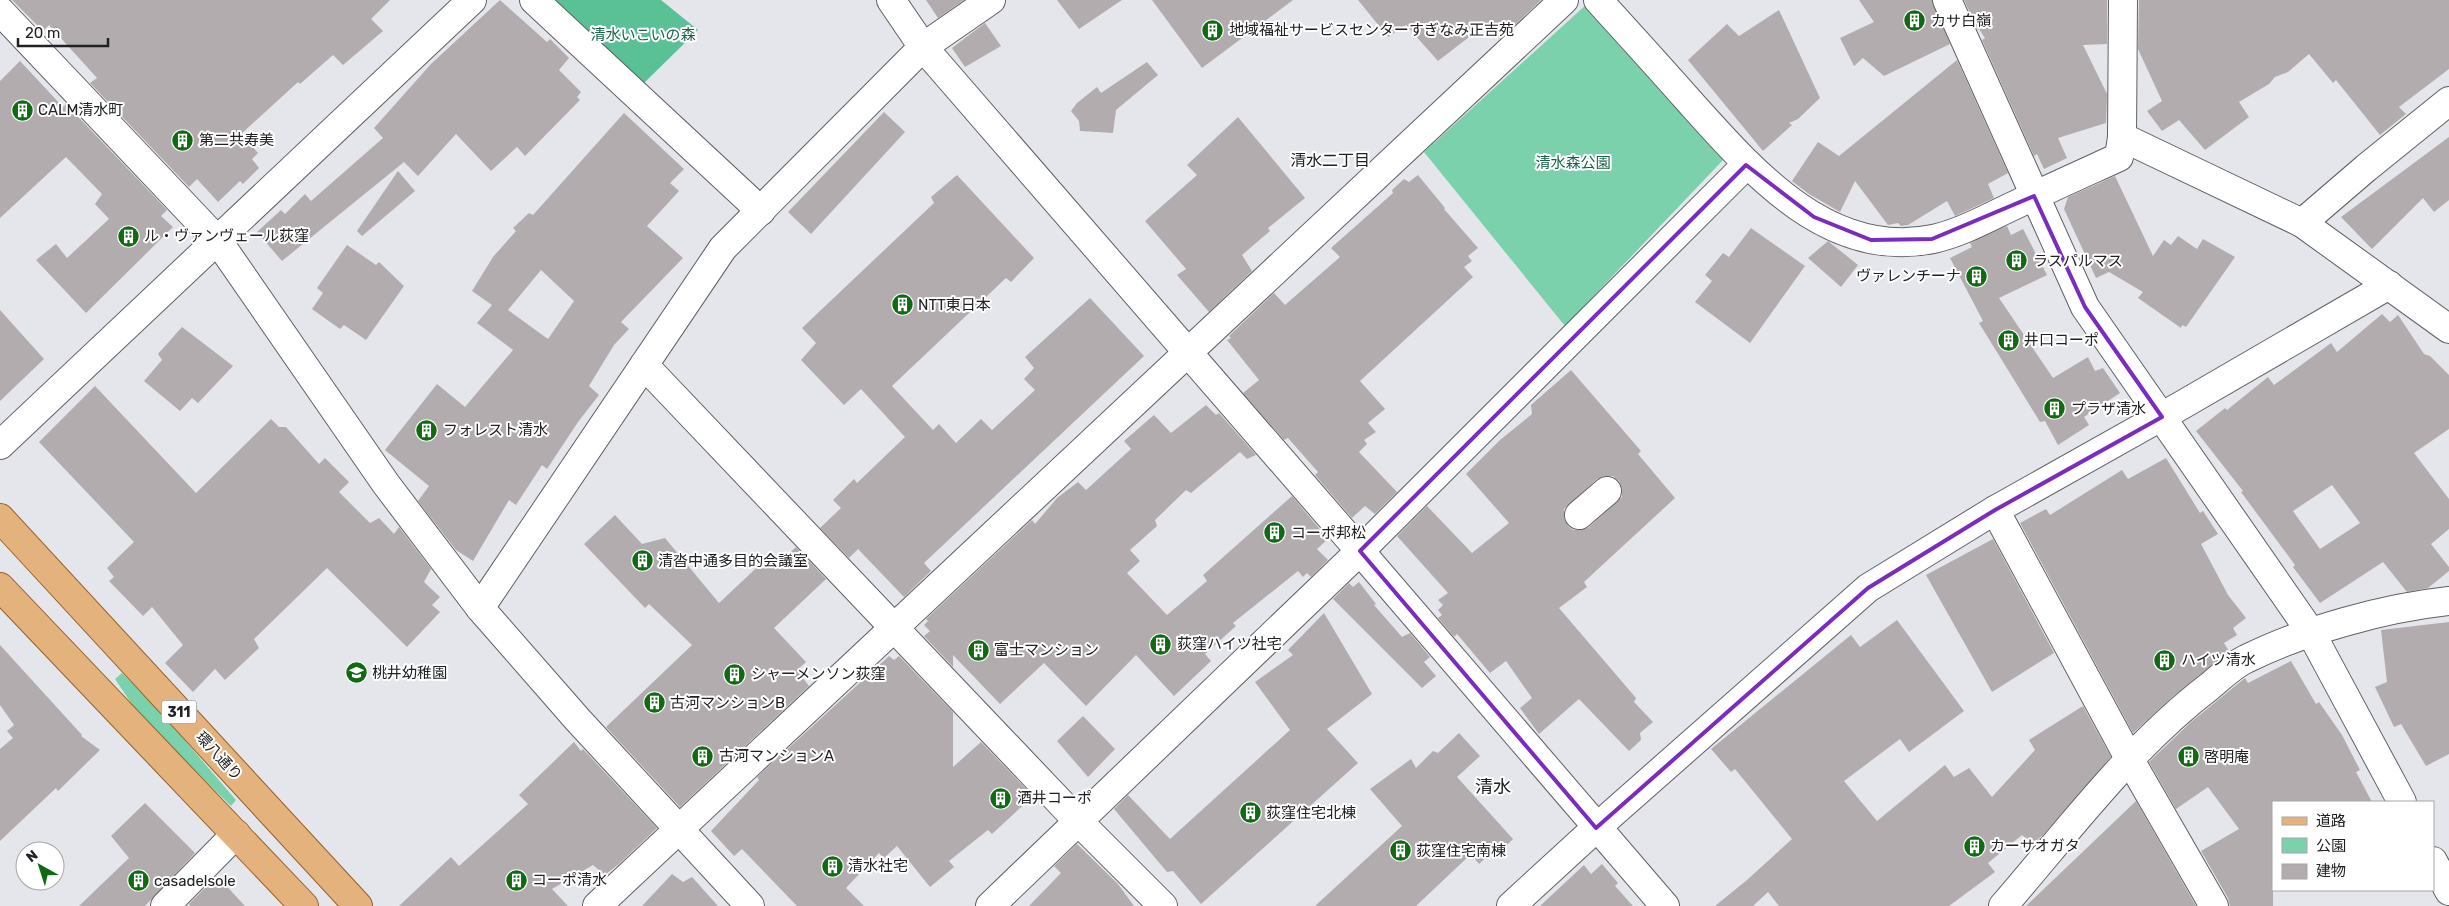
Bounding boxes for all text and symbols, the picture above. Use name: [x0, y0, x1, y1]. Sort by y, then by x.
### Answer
building icon: カサ白嶺: [1903, 9, 1927, 33]
place label: カサ白嶺: [1931, 12, 1991, 30]
scale bar: [18, 15, 108, 47]
building icon: 地域福祉サービスセンターすぎなみ正吉苑: [1201, 18, 1225, 42]
place label: 地域福祉サービスセンターすぎなみ正吉苑: [1229, 21, 1514, 39]
text: 20 m: [25, 24, 60, 42]
park label: 清水いこいの森: [590, 26, 696, 44]
building icon: CALM清水町: [10, 98, 34, 122]
place label: CALM清水町: [38, 101, 123, 119]
building icon: 第二共寿美: [171, 128, 195, 152]
place label: 第二共寿美: [199, 131, 274, 149]
district label: 清水二丁目: [1290, 151, 1370, 170]
park label: 清水森公園: [1535, 154, 1611, 172]
building icon: ル・ヴァンヴェール荻窪: [116, 224, 140, 248]
place label: ル・ヴァンヴェール荻窪: [144, 227, 309, 245]
building icon: ラスパルマス: [2005, 249, 2029, 273]
place label: ラスパルマス: [2033, 252, 2123, 270]
building icon: ヴァレンチーナ: [1965, 264, 1989, 288]
place label: ヴァレンチーナ: [1856, 267, 1961, 285]
building icon: NTT東日本: [890, 293, 914, 317]
place label: NTT東日本: [918, 296, 991, 314]
building icon: 井口コーポ: [1996, 328, 2020, 352]
place label: 井口コーポ: [2024, 331, 2099, 349]
building icon: プラザ清水: [2043, 397, 2067, 421]
place label: プラザ清水: [2071, 400, 2146, 418]
building icon: フォレスト清水: [415, 418, 439, 442]
place label: フォレスト清水: [443, 421, 548, 439]
building icon: コーポ邦松: [1263, 521, 1287, 545]
place label: コーポ邦松: [1291, 524, 1366, 542]
building icon: 清沓中通多目的会議室: [630, 549, 654, 573]
place label: 清沓中通多目的会議室: [658, 552, 808, 570]
building icon: 荻窪ハイツ社宅: [1149, 632, 1173, 656]
place label: 荻窪ハイツ社宅: [1177, 635, 1282, 653]
building icon: 富士マンション: [966, 638, 990, 662]
place label: 富士マンション: [994, 641, 1099, 659]
building icon: ハイツ清水: [2153, 648, 2177, 672]
place label: ハイツ清水: [2181, 651, 2256, 669]
school or university icon: 桃井幼稚園: [344, 661, 368, 685]
building icon: シャーメンソン荻窪: [723, 662, 747, 686]
place label: 桃井幼稚園: [372, 664, 447, 682]
place label: シャーメンソン荻窪: [751, 665, 885, 683]
building icon: 古河マンションB: [642, 691, 666, 715]
place label: 古河マンションB: [670, 694, 785, 712]
road number: 311: [162, 700, 196, 724]
street label: 環八通り: [192, 728, 246, 784]
building icon: 古河マンションA: [691, 744, 715, 768]
building icon: 啓明庵: [2176, 745, 2200, 769]
place label: 古河マンションA: [719, 747, 834, 765]
place label: 啓明庵: [2204, 748, 2249, 766]
district label: 清水: [1475, 776, 1511, 798]
building icon: 酒井コーポ: [989, 786, 1013, 810]
place label: 酒井コーポ: [1017, 789, 1092, 807]
building icon: 荻窪住宅北棟: [1238, 801, 1262, 825]
legend: [2272, 801, 2434, 891]
place label: 荻窪住宅北棟: [1266, 804, 1356, 822]
text: 道路: [2316, 812, 2346, 830]
building icon: カーサオガタ: [1962, 834, 1986, 858]
place label: カーサオガタ: [1990, 837, 2080, 855]
text: 公園: [2316, 837, 2346, 855]
building icon: 荻窪住宅南棟: [1388, 839, 1412, 863]
north arrow: [15, 841, 65, 891]
place label: 荻窪住宅南棟: [1416, 842, 1506, 860]
text: N: [23, 847, 41, 866]
building icon: 清水社宅: [820, 854, 844, 878]
place label: 清水社宅: [848, 857, 908, 875]
text: 建物: [2316, 862, 2346, 880]
building icon: コーポ清水: [504, 868, 528, 892]
building icon: casadelsole: [126, 869, 150, 893]
place label: コーポ清水: [532, 871, 607, 889]
place label: casadelsole: [154, 872, 236, 890]

